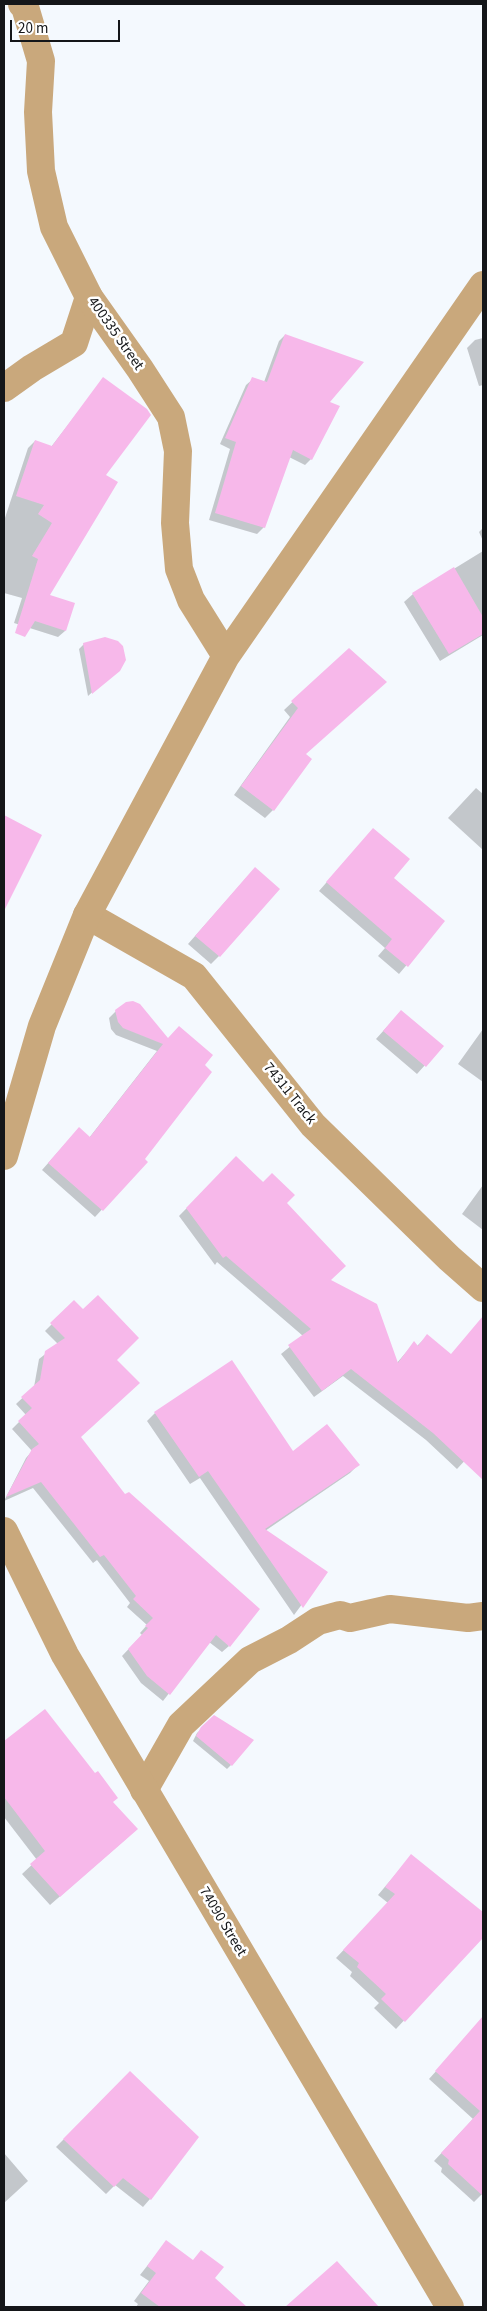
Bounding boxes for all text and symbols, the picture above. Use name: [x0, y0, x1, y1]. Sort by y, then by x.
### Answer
scale bar: [12, 10, 122, 42]
text: 20 m: [18, 18, 48, 39]
street label: 400335 Street: [83, 294, 147, 374]
street label: 74311 Track: [259, 1059, 319, 1129]
street label: 74090 Street: [194, 1884, 250, 1960]

